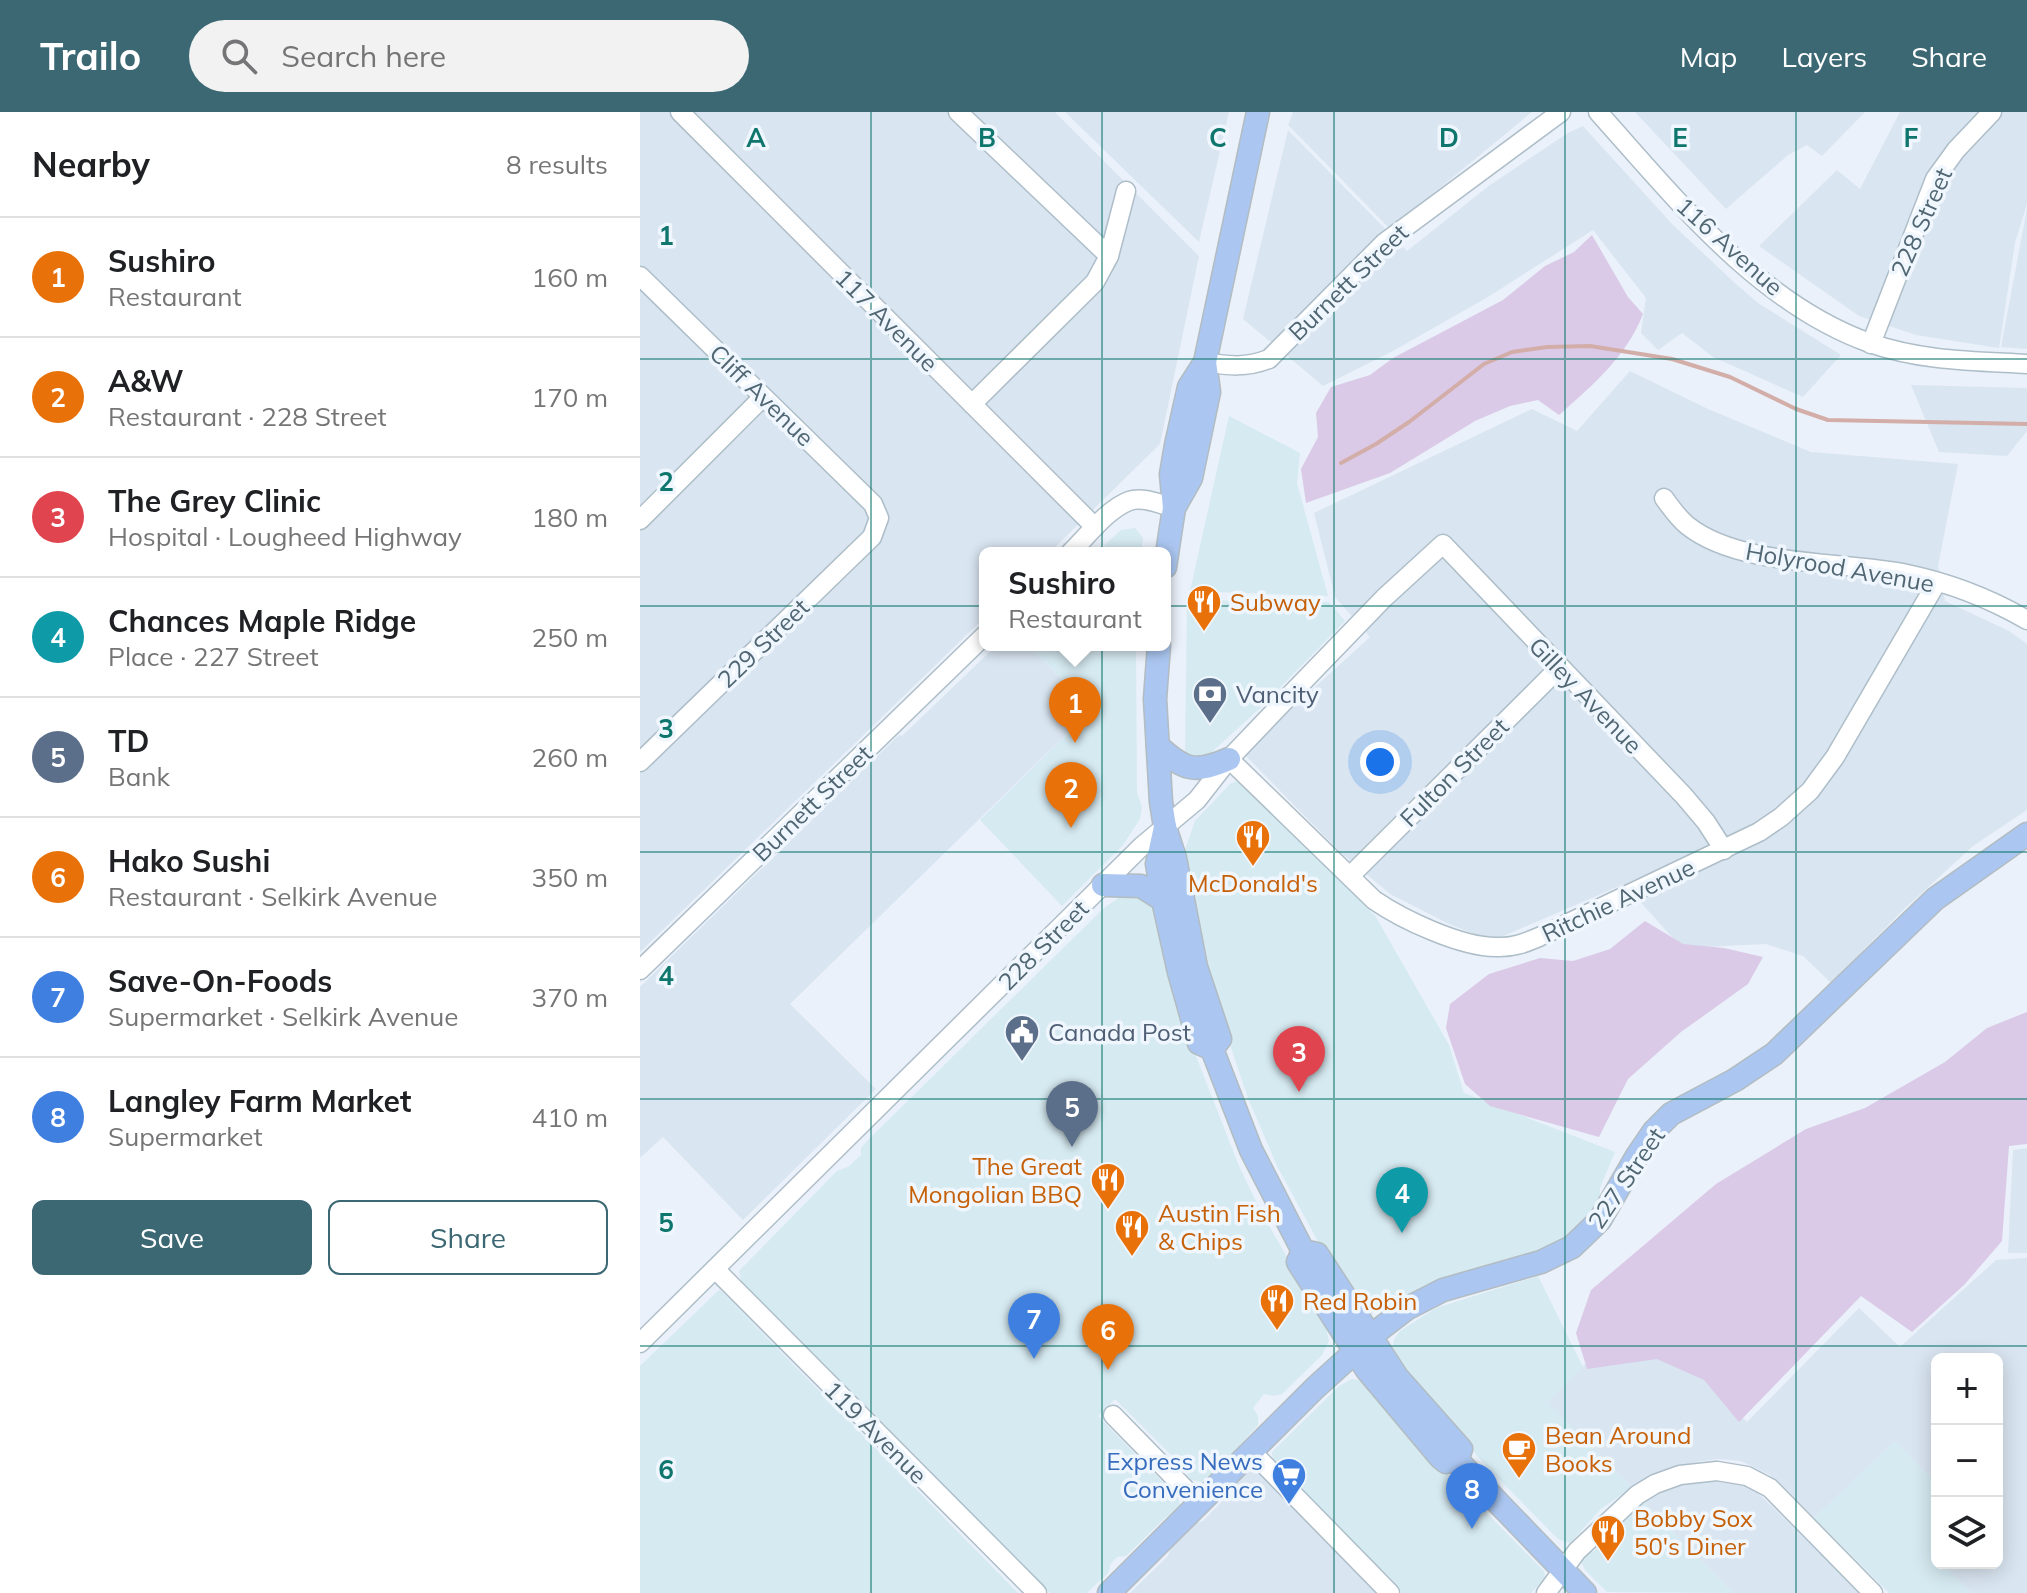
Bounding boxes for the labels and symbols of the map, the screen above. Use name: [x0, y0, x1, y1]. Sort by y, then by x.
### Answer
text: A: [746, 121, 766, 154]
text: B: [978, 121, 996, 154]
text: C: [1209, 121, 1227, 154]
text: D: [1439, 121, 1459, 154]
text: E: [1672, 121, 1688, 154]
text: F: [1904, 121, 1919, 154]
street label: 228 Street: [1884, 163, 1958, 281]
street label: 116 Avenue: [1671, 190, 1789, 302]
street label: Burnett Street: [1282, 217, 1414, 347]
text: 1: [658, 219, 674, 252]
street label: 117 Avenue: [829, 262, 945, 378]
street label: Cliff Avenue: [704, 338, 820, 452]
text: 2: [658, 465, 674, 498]
street label: Holyrood Avenue: [1743, 536, 1937, 598]
restaurant icon: Subway: [1185, 583, 1223, 633]
place label: Subway: [1230, 587, 1321, 617]
street label: 229 Street: [711, 592, 815, 694]
street label: Gilley Avenue: [1523, 631, 1649, 759]
bank icon: Vancity: [1191, 675, 1229, 725]
pin: 1: [1049, 677, 1101, 743]
place label: Vancity: [1236, 679, 1319, 709]
street label: Fulton Street: [1393, 711, 1515, 833]
text: 3: [658, 712, 674, 745]
street label: Burnett Street: [746, 738, 878, 868]
your location: [1360, 742, 1400, 782]
pin: 2: [1045, 762, 1097, 828]
restaurant icon: McDonald's: [1234, 818, 1272, 868]
street label: Ritchie Avenue: [1537, 851, 1699, 949]
place label: McDonald's: [1188, 868, 1318, 898]
street label: 228 Street: [991, 893, 1095, 997]
text: 4: [658, 959, 674, 992]
public building icon: Canada Post: [1003, 1013, 1041, 1063]
place label: Canada Post: [1048, 1017, 1191, 1047]
pin: 3: [1273, 1026, 1325, 1092]
pin: 5: [1046, 1081, 1098, 1147]
street label: 227 Street: [1581, 1122, 1671, 1234]
place label: The Great Mongolian BBQ: [908, 1151, 1082, 1209]
restaurant icon: The Great Mongolian BBQ: [1089, 1161, 1127, 1211]
pin: 4: [1376, 1167, 1428, 1233]
place label: Austin Fish & Chips: [1158, 1198, 1281, 1256]
text: 5: [658, 1206, 674, 1239]
restaurant icon: Austin Fish & Chips: [1113, 1208, 1151, 1258]
restaurant icon: Red Robin: [1258, 1282, 1296, 1332]
place label: Red Robin: [1303, 1286, 1417, 1316]
pin: 7: [1008, 1293, 1060, 1359]
pin: 6: [1082, 1304, 1134, 1370]
street label: 119 Avenue: [818, 1374, 934, 1490]
place label: Bean Around Books: [1545, 1420, 1691, 1478]
cafe icon: Bean Around Books: [1500, 1430, 1538, 1480]
place label: Express News Convenience: [1107, 1446, 1263, 1504]
text: 6: [658, 1453, 674, 1486]
supermarket icon: Express News Convenience: [1270, 1456, 1308, 1506]
pin: 8: [1446, 1463, 1498, 1529]
place label: Bobby Sox 50's Diner: [1634, 1503, 1753, 1561]
restaurant icon: Bobby Sox 50's Diner: [1589, 1513, 1627, 1563]

